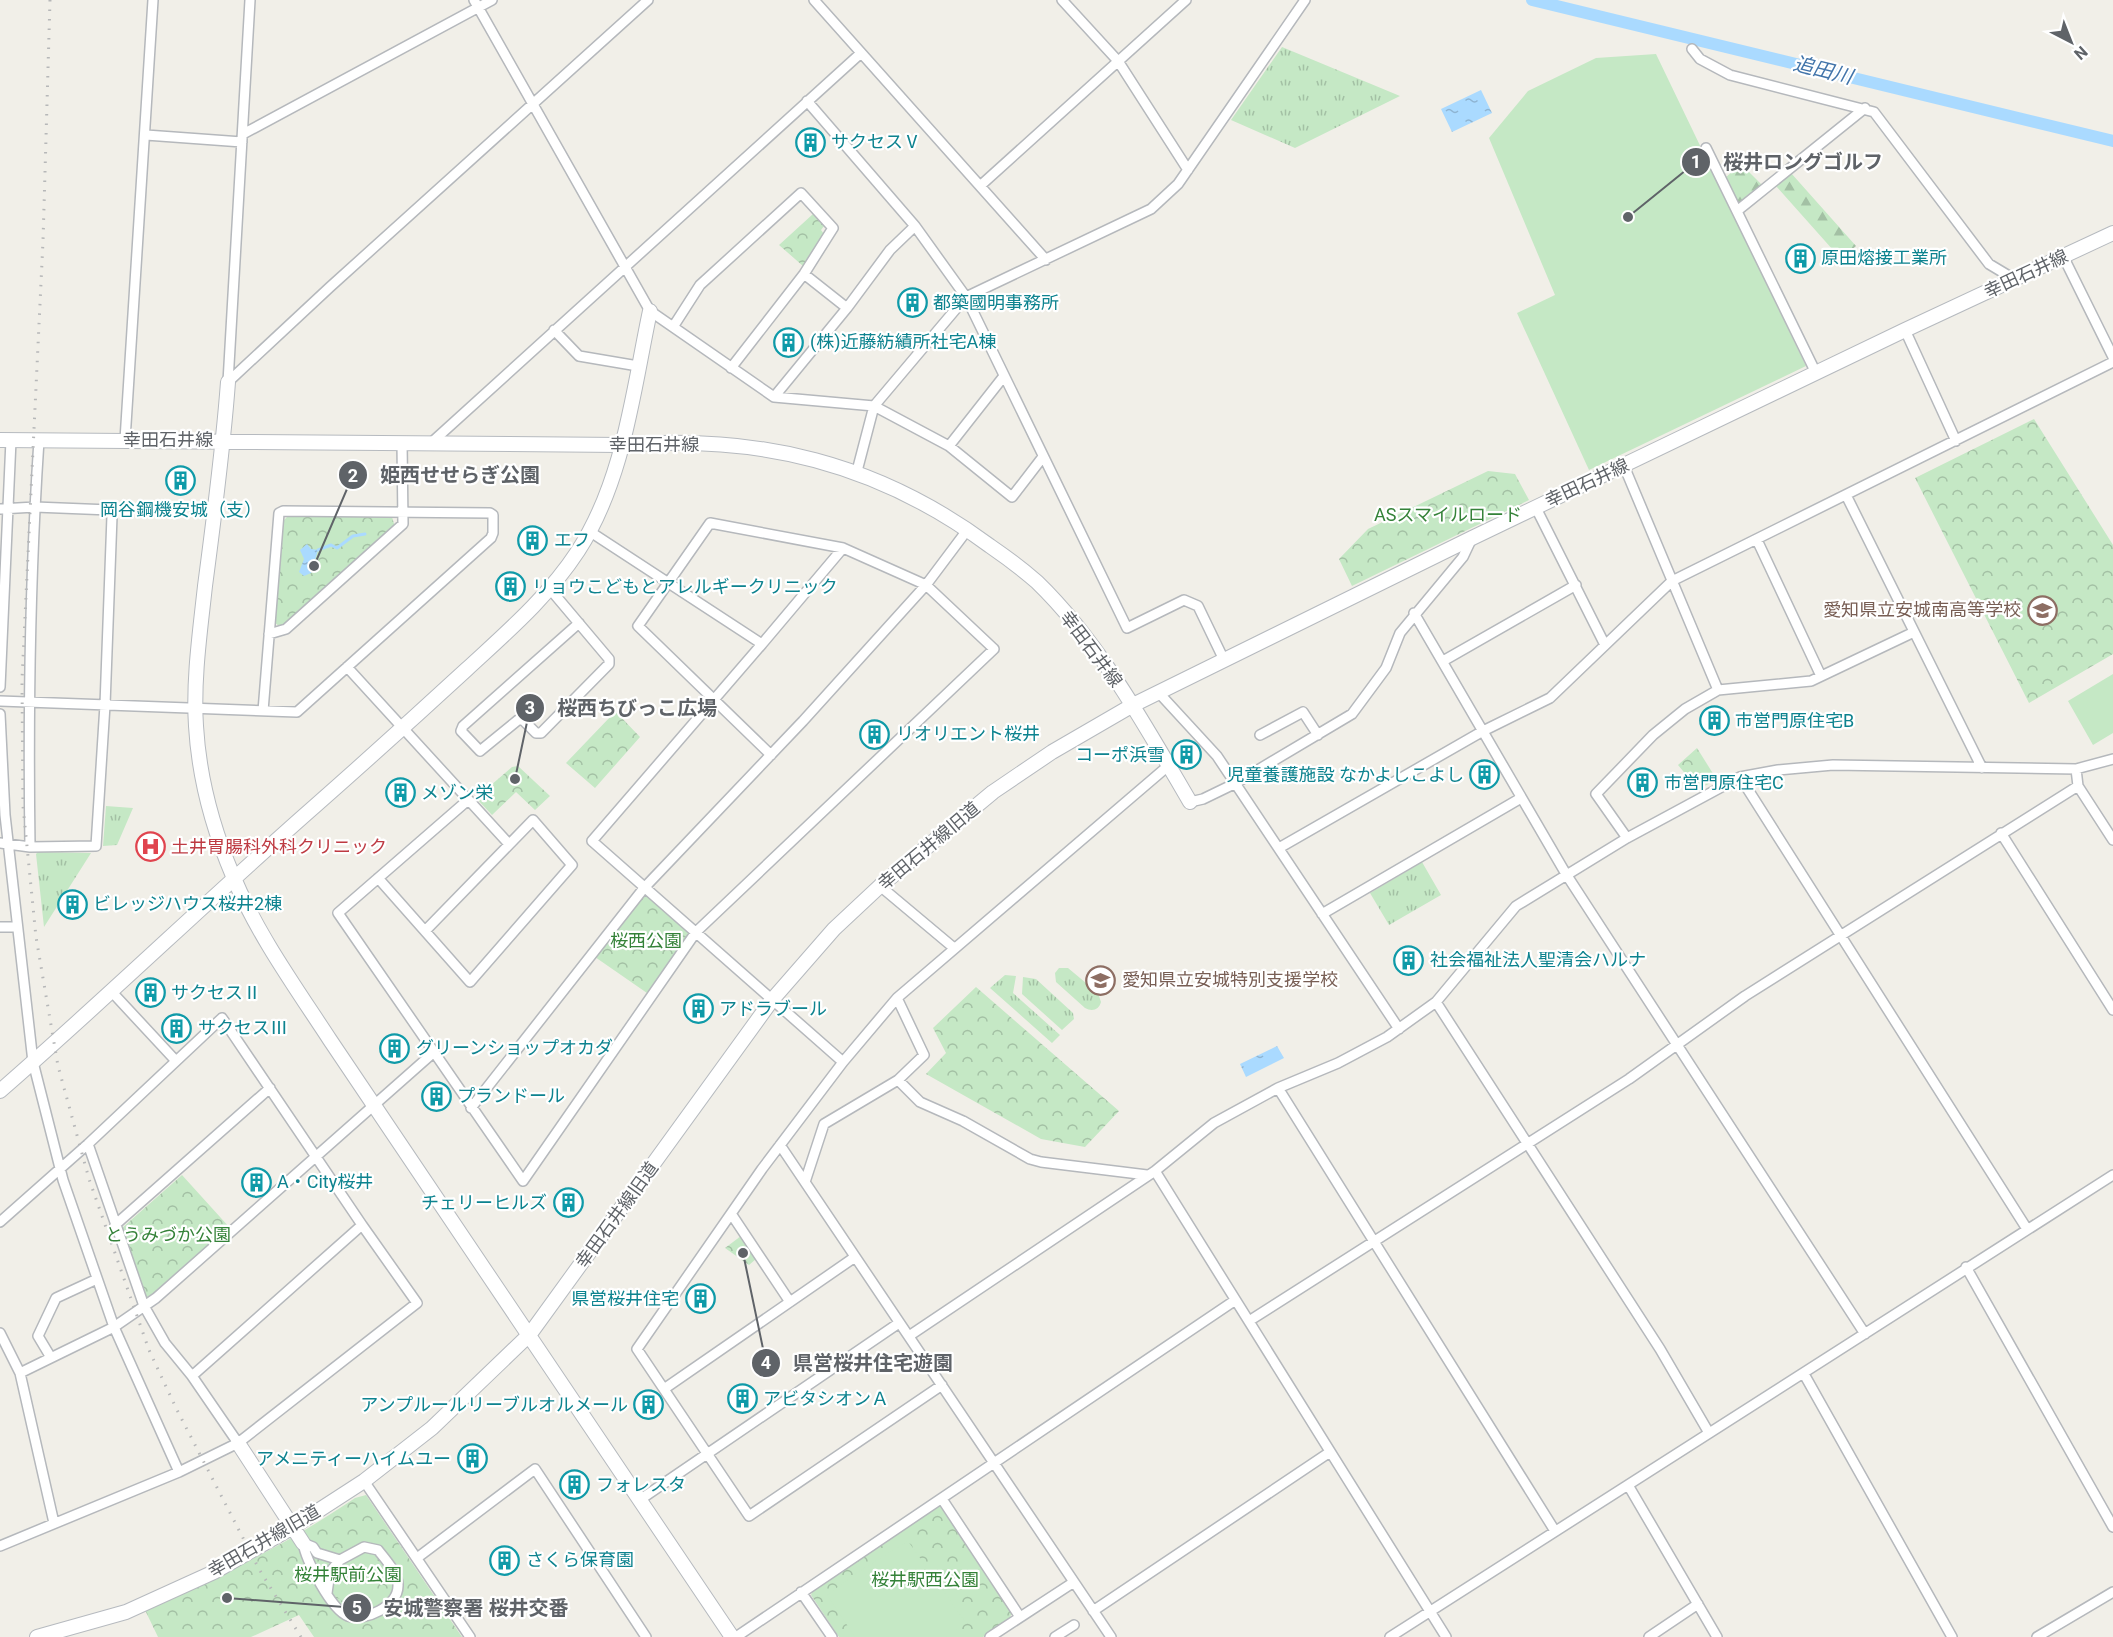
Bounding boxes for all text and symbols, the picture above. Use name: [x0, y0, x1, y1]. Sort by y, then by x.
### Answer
north arrow: [2041, 12, 2101, 72]
text: N: [2070, 42, 2091, 64]
water label: 追田川: [1791, 51, 1857, 89]
building icon: サクセスⅤ: [794, 126, 826, 158]
place label: サクセスⅤ: [831, 131, 921, 152]
callout: 桜井ロングゴルフ: [1681, 143, 1895, 181]
text: 桜井ロングゴルフ: [1723, 150, 1883, 174]
text: 1: [1691, 151, 1701, 172]
building icon: 原田熔接工業所: [1784, 242, 1816, 274]
street label: 幸田石井線: [1981, 245, 2071, 302]
place label: 原田熔接工業所: [1821, 247, 1947, 268]
building icon: 都築國明事務所: [896, 287, 928, 319]
place label: 都築國明事務所: [933, 292, 1059, 313]
building icon: (株)近藤紡績所社宅A棟: [773, 326, 805, 358]
place label: (株)近藤紡績所社宅A棟: [810, 331, 996, 353]
street label: 幸田石井線: [123, 429, 213, 450]
street label: 幸田石井線: [609, 434, 699, 455]
street label: 幸田石井線: [1542, 454, 1632, 511]
callout: 姫西せせらぎ公園: [338, 456, 552, 494]
text: 姫西せせらぎ公園: [380, 463, 540, 487]
building icon: 岡谷鋼機安城（支）: [165, 465, 197, 497]
text: 2: [348, 465, 358, 486]
place label: 岡谷鋼機安城（支）: [100, 499, 262, 520]
park label: ASスマイルロード: [1374, 504, 1522, 525]
building icon: エフ: [517, 524, 549, 556]
place label: エフ: [554, 529, 590, 550]
building icon: リョウこどもとアレルギークリニック: [495, 571, 527, 603]
place label: リョウこどもとアレルギークリニック: [532, 576, 838, 597]
school or university icon: 愛知県立安城南高等学校: [2026, 594, 2058, 626]
place label: 愛知県立安城南高等学校: [1823, 599, 2021, 620]
street label: 幸田石井線: [1056, 606, 1127, 691]
callout: 桜西ちびっこ広場: [515, 689, 729, 727]
text: 桜西ちびっこ広場: [557, 696, 717, 720]
text: 3: [525, 697, 535, 718]
building icon: 市営門原住宅B: [1698, 705, 1730, 737]
place label: 市営門原住宅B: [1735, 710, 1854, 731]
building icon: リオリエント桜井: [859, 718, 891, 750]
place label: リオリエント桜井: [896, 723, 1040, 744]
building icon: コーポ浜雪: [1170, 739, 1202, 771]
place label: コーポ浜雪: [1075, 744, 1165, 765]
building icon: 児童養護施設 なかよしこよし: [1469, 759, 1501, 791]
place label: 児童養護施設 なかよしこよし: [1226, 764, 1464, 785]
building icon: 市営門原住宅C: [1627, 767, 1659, 799]
place label: 市営門原住宅C: [1664, 772, 1784, 793]
building icon: メゾン栄: [384, 777, 416, 809]
place label: メゾン栄: [421, 782, 493, 803]
street label: 幸田石井線旧道: [874, 797, 984, 894]
hospital icon: 土井胃腸科外科クリニック: [134, 831, 166, 863]
place label: 土井胃腸科外科クリニック: [171, 836, 387, 857]
building icon: ビレッジハウス桜井2棟: [56, 888, 88, 920]
place label: ビレッジハウス桜井2棟: [93, 893, 282, 914]
park label: 桜西公園: [610, 930, 682, 951]
building icon: 社会福祉法人聖清会ハルナ: [1393, 944, 1425, 976]
place label: 社会福祉法人聖清会ハルナ: [1430, 949, 1646, 970]
school or university icon: 愛知県立安城特別支援学校: [1085, 964, 1117, 996]
place label: 愛知県立安城特別支援学校: [1122, 969, 1338, 990]
building icon: サクセスⅡ: [134, 977, 166, 1009]
place label: サクセスⅡ: [171, 982, 261, 1003]
building icon: アドラブール: [682, 993, 714, 1025]
place label: アドラブール: [719, 998, 827, 1019]
building icon: サクセスⅢ: [161, 1012, 193, 1044]
place label: サクセスⅢ: [198, 1017, 288, 1038]
building icon: グリーンショップオカダ: [379, 1032, 411, 1064]
place label: グリーンショップオカダ: [416, 1037, 613, 1058]
building icon: プランドール: [420, 1080, 452, 1112]
place label: プランドール: [457, 1085, 565, 1106]
street label: 幸田石井線旧道: [571, 1158, 662, 1272]
building icon: A・City桜井: [240, 1166, 272, 1198]
place label: A・City桜井: [277, 1171, 373, 1192]
building icon: チェリーヒルズ: [552, 1187, 584, 1219]
place label: チェリーヒルズ: [421, 1192, 547, 1213]
park label: とうみづか公園: [105, 1224, 231, 1245]
building icon: 県営桜井住宅: [684, 1283, 716, 1315]
place label: 県営桜井住宅: [571, 1288, 679, 1309]
callout: 県営桜井住宅遊園: [751, 1344, 965, 1382]
text: 県営桜井住宅遊園: [793, 1351, 953, 1375]
text: 4: [761, 1352, 771, 1373]
building icon: アビタシオンＡ: [726, 1383, 758, 1415]
place label: アビタシオンＡ: [763, 1388, 889, 1409]
building icon: アンプルールリーブルオルメール: [633, 1389, 665, 1421]
place label: アンプルールリーブルオルメール: [360, 1394, 628, 1415]
building icon: アメニティーハイムユー: [456, 1443, 488, 1475]
place label: アメニティーハイムユー: [256, 1448, 451, 1469]
building icon: フォレスタ: [559, 1469, 591, 1501]
place label: フォレスタ: [596, 1474, 686, 1495]
street label: 幸田石井線旧道: [204, 1500, 324, 1581]
building icon: さくら保育園: [489, 1544, 521, 1576]
place label: さくら保育園: [526, 1549, 634, 1570]
park label: 桜井駅前公園: [294, 1564, 402, 1585]
park label: 桜井駅西公園: [871, 1569, 979, 1590]
callout: 安城警察署 桜井交番: [342, 1589, 581, 1627]
text: 安城警察署 桜井交番: [384, 1596, 568, 1620]
text: 5: [352, 1597, 362, 1618]

